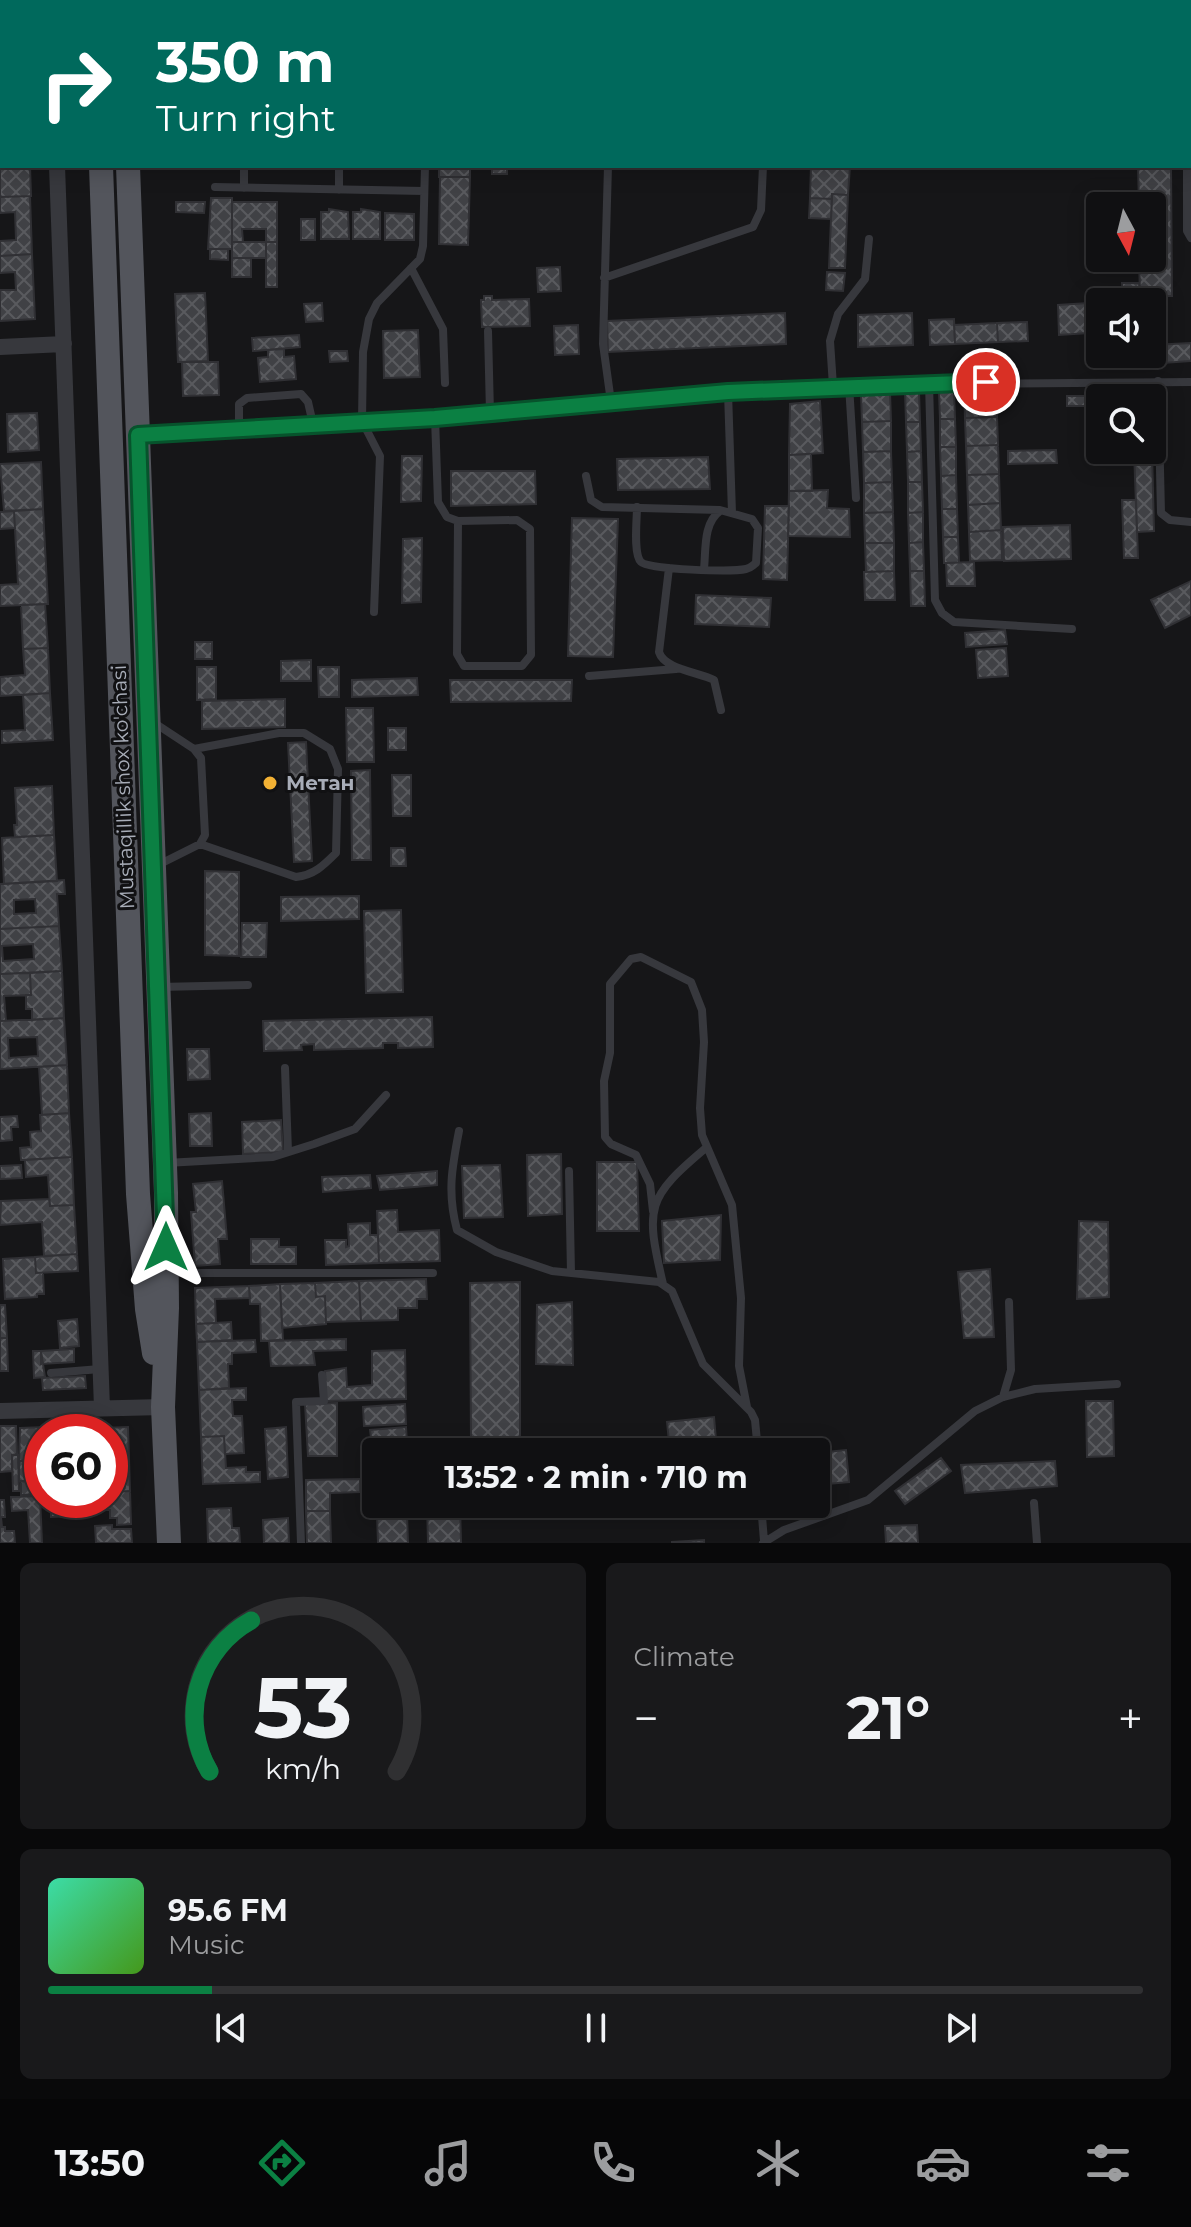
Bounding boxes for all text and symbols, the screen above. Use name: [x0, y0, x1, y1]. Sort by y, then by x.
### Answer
text: 350 m: [156, 28, 335, 96]
icon: right: [24, 32, 128, 136]
text: Turn right: [156, 96, 336, 140]
north arrow: [1086, 192, 1166, 272]
map controls: [1086, 192, 1166, 464]
button: sound: [1086, 288, 1166, 368]
pin: [952, 348, 1020, 416]
icon: arrive: [964, 360, 1008, 404]
button: search: [1086, 384, 1166, 464]
street label: Mustaqillik shox ko'chasi: [107, 664, 139, 910]
place label: Метан: [286, 771, 354, 795]
marker: Метан: [261, 774, 279, 792]
position arrow: [124, 1205, 208, 1289]
speed limit sign: 60: [24, 1414, 128, 1518]
text: 13:52 · 2 min · 710 m: [444, 1459, 748, 1496]
text: Climate: [634, 1641, 735, 1673]
text: 53: [254, 1657, 352, 1759]
text: 21°: [846, 1681, 930, 1754]
text: −: [634, 1691, 659, 1745]
text: +: [1118, 1691, 1143, 1745]
text: km/h: [265, 1751, 341, 1786]
text: 95.6 FM: [168, 1892, 288, 1929]
text: Music: [168, 1929, 245, 1961]
icon: previous: [209, 2006, 253, 2050]
icon: pause: [574, 2006, 618, 2050]
icon: next: [939, 2006, 983, 2050]
icon: directions: [254, 2135, 310, 2191]
icon: music: [420, 2135, 476, 2191]
icon: phone: [585, 2135, 641, 2191]
icon: climate: [750, 2135, 806, 2191]
icon: car: [915, 2135, 971, 2191]
icon: filters: [1080, 2135, 1136, 2191]
text: 13:50: [55, 2141, 145, 2185]

